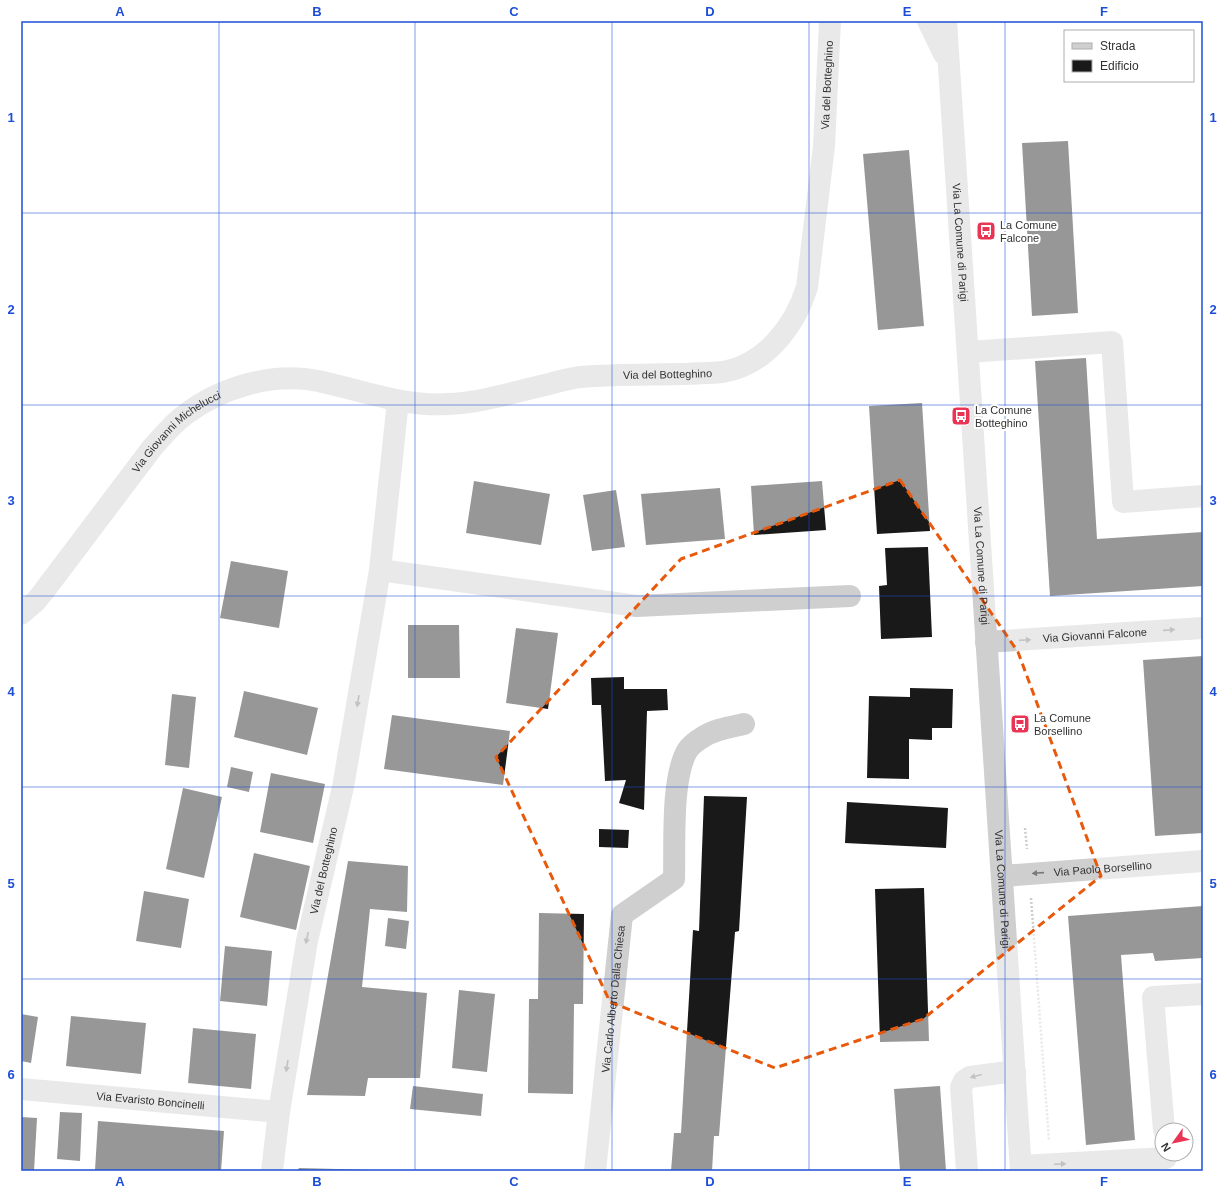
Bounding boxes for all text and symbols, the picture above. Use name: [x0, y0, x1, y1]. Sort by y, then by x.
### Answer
text: A: [115, 4, 125, 19]
text: B: [312, 4, 322, 19]
text: C: [509, 4, 519, 19]
text: D: [705, 4, 715, 19]
text: E: [903, 4, 912, 19]
text: F: [1100, 4, 1108, 19]
legend: [1064, 30, 1194, 82]
text: Strada: [1100, 39, 1136, 53]
street label: Via del Botteghino: [819, 40, 835, 130]
text: Edificio: [1100, 59, 1139, 73]
text: 1: [7, 110, 15, 125]
text: 1: [1209, 110, 1217, 125]
street label: Via La Comune di Parigi: [951, 183, 970, 302]
place label: La Comune Falcone: [1000, 219, 1057, 244]
bus stop icon: La Comune Falcone: [975, 220, 997, 242]
text: 2: [7, 302, 15, 317]
text: 2: [1209, 302, 1217, 317]
street label: Via del Botteghino: [623, 367, 712, 381]
street label: Via Giovanni Michelucci: [130, 389, 222, 475]
place label: La Comune Botteghino: [975, 404, 1032, 429]
bus stop icon: La Comune Botteghino: [950, 405, 972, 427]
text: 3: [7, 493, 15, 508]
text: 3: [1209, 493, 1217, 508]
street label: Via La Comune di Parigi: [972, 506, 991, 625]
street label: Via Giovanni Falcone: [1042, 626, 1147, 644]
one-way arrow: [1163, 627, 1176, 633]
one-way arrow: [1019, 637, 1032, 643]
text: 4: [7, 684, 15, 699]
text: 4: [1209, 684, 1217, 699]
one-way arrow: [355, 695, 361, 708]
place label: La Comune Borsellino: [1034, 712, 1091, 737]
bus stop icon: La Comune Borsellino: [1009, 713, 1031, 735]
street label: Via del Botteghino: [307, 826, 339, 915]
street label: Via La Comune di Parigi: [993, 830, 1012, 949]
street label: Via Paolo Borsellino: [1053, 859, 1152, 878]
one-way arrow: [1032, 869, 1044, 876]
text: 5: [7, 876, 15, 891]
text: 5: [1209, 876, 1217, 891]
street label: Via Carlo Alberto Dalla Chiesa: [599, 924, 627, 1073]
one-way arrow: [304, 932, 310, 944]
one-way arrow: [283, 1060, 289, 1072]
text: 6: [7, 1067, 15, 1082]
text: 6: [1209, 1067, 1217, 1082]
one-way arrow: [970, 1073, 982, 1079]
street label: Via Evaristo Boncinelli: [96, 1090, 205, 1111]
north arrow: [1154, 1122, 1194, 1162]
text: N: [1158, 1141, 1173, 1154]
one-way arrow: [1054, 1161, 1067, 1167]
text: A: [115, 1174, 125, 1189]
text: B: [312, 1174, 322, 1189]
text: C: [509, 1174, 519, 1189]
text: D: [705, 1174, 715, 1189]
text: E: [903, 1174, 912, 1189]
text: F: [1100, 1174, 1108, 1189]

